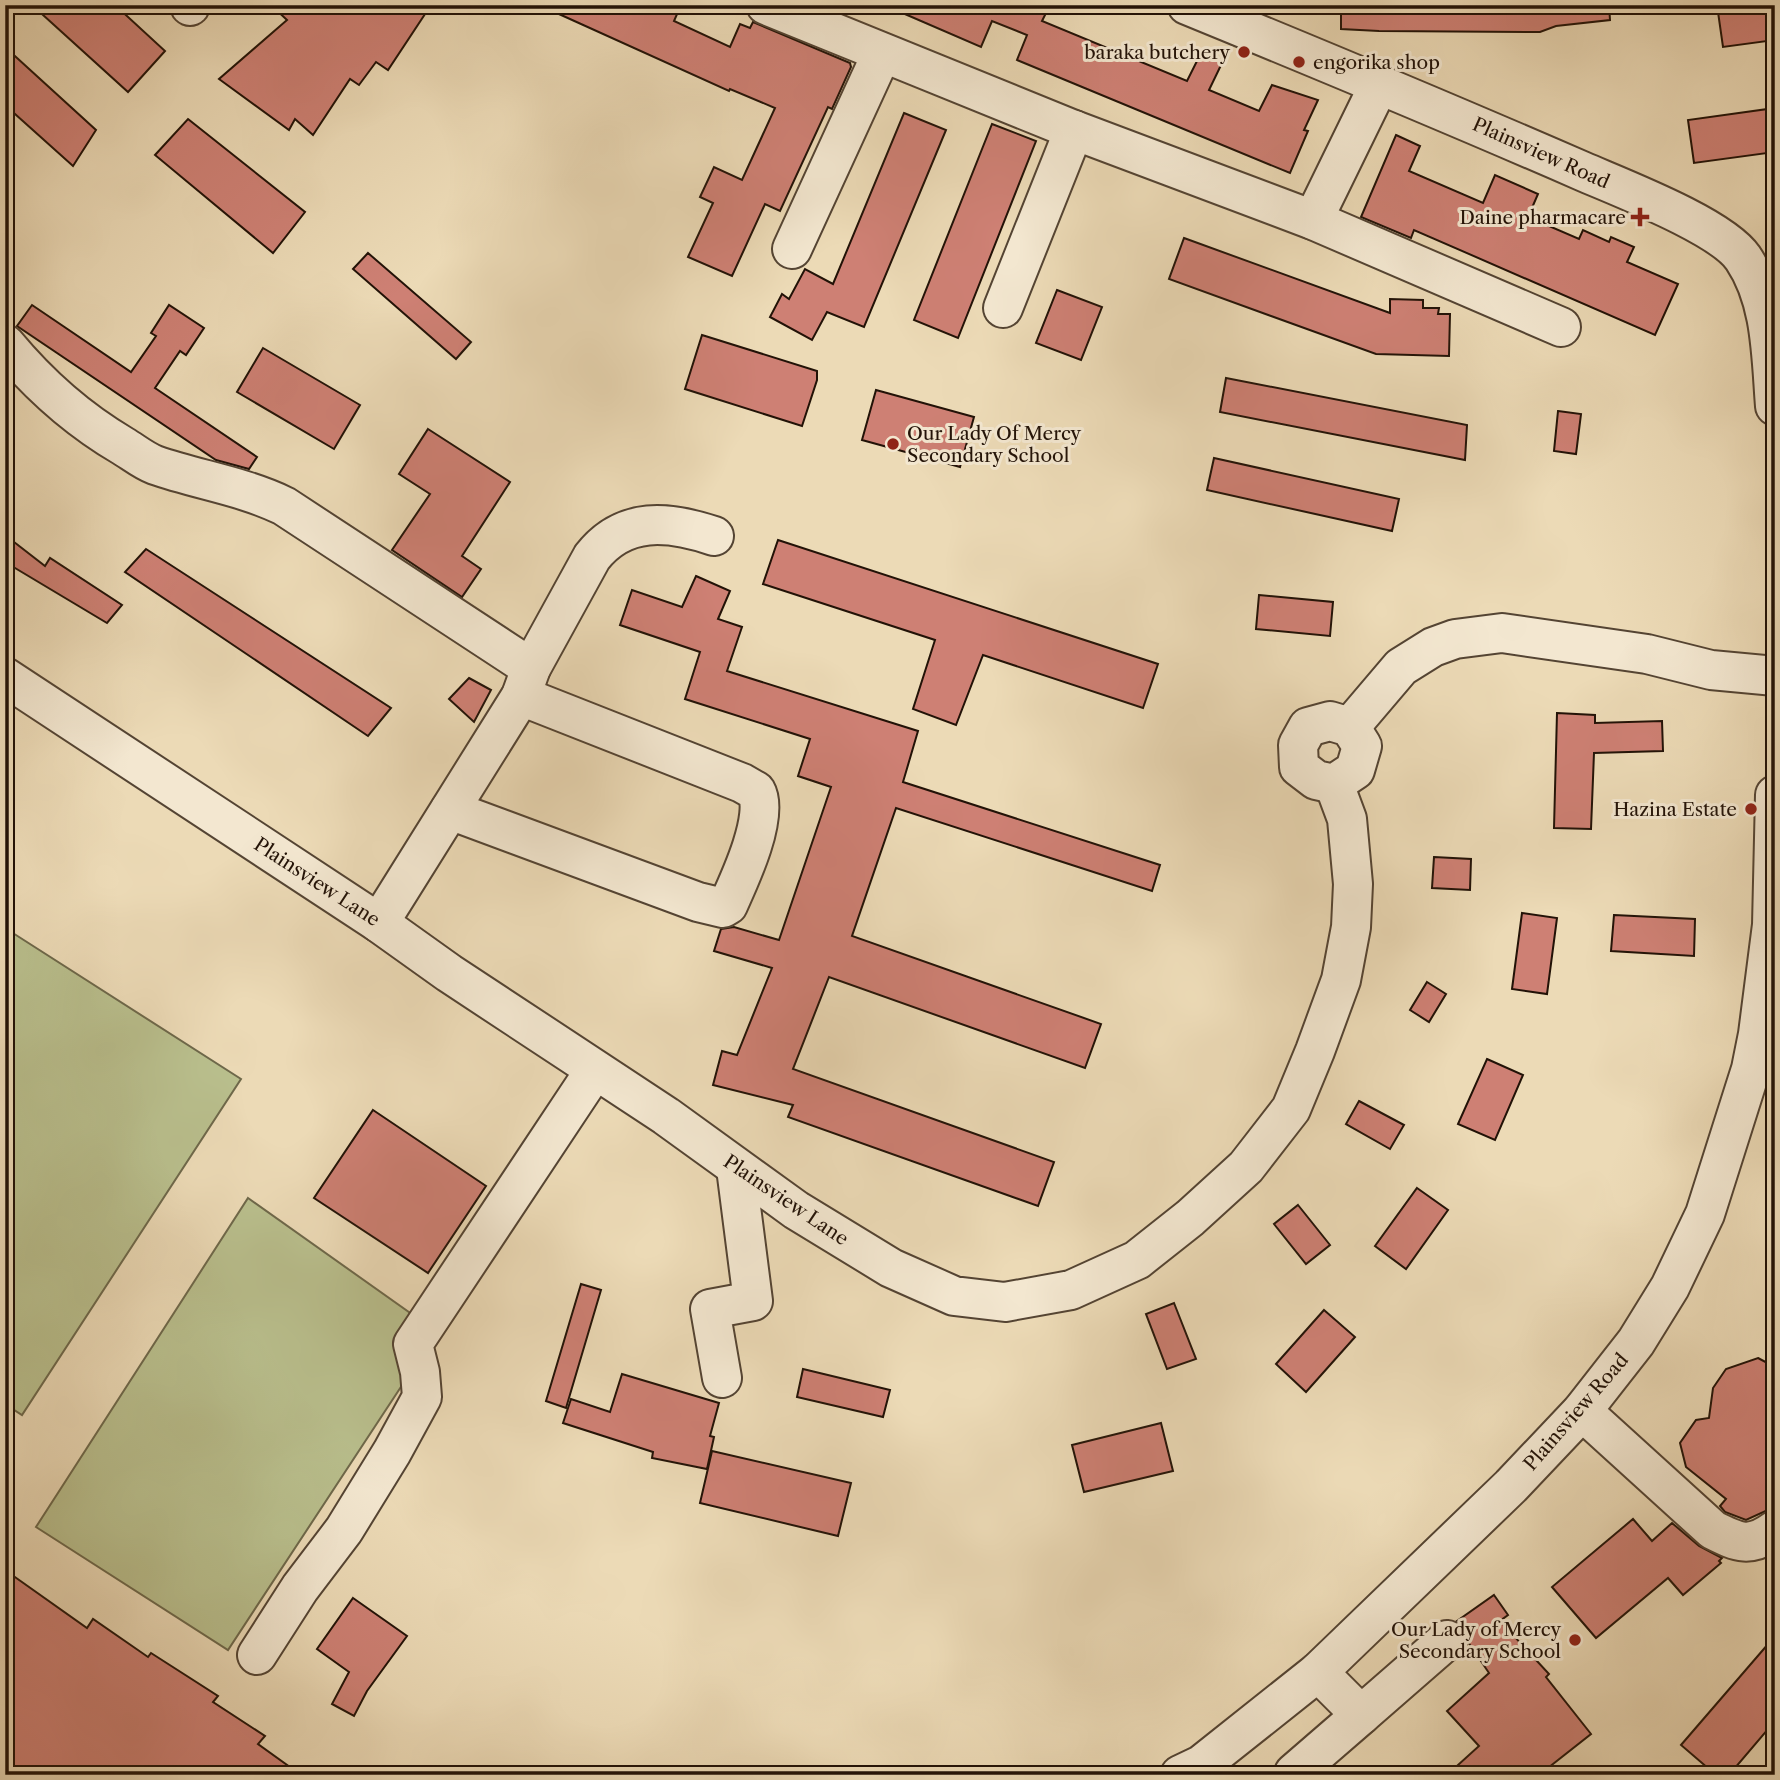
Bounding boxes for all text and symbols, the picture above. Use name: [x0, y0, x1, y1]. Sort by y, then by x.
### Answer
place label: baraka butchery: [1084, 41, 1230, 64]
marker: baraka butchery: [1236, 44, 1252, 60]
place label: engorika shop: [1313, 51, 1440, 74]
marker: engorika shop: [1291, 54, 1307, 70]
street label: Plainsview Road: [1469, 112, 1613, 194]
place label: Daine pharmacare: [1459, 206, 1626, 229]
marker: Daine pharmacare: [1632, 209, 1648, 225]
place label: Our Lady Of Mercy Secondary School: [907, 422, 1082, 467]
marker: Our Lady Of Mercy Secondary School: [885, 436, 901, 452]
place label: Hazina Estate: [1613, 798, 1737, 821]
marker: Hazina Estate: [1743, 801, 1759, 817]
street label: Plainsview Lane: [250, 833, 384, 931]
street label: Plainsview Lane: [719, 1150, 853, 1250]
street label: Plainsview Road: [1519, 1348, 1633, 1475]
place label: Our Lady of Mercy Secondary School: [1391, 1618, 1561, 1663]
marker: Our Lady of Mercy Secondary School: [1567, 1632, 1583, 1648]

